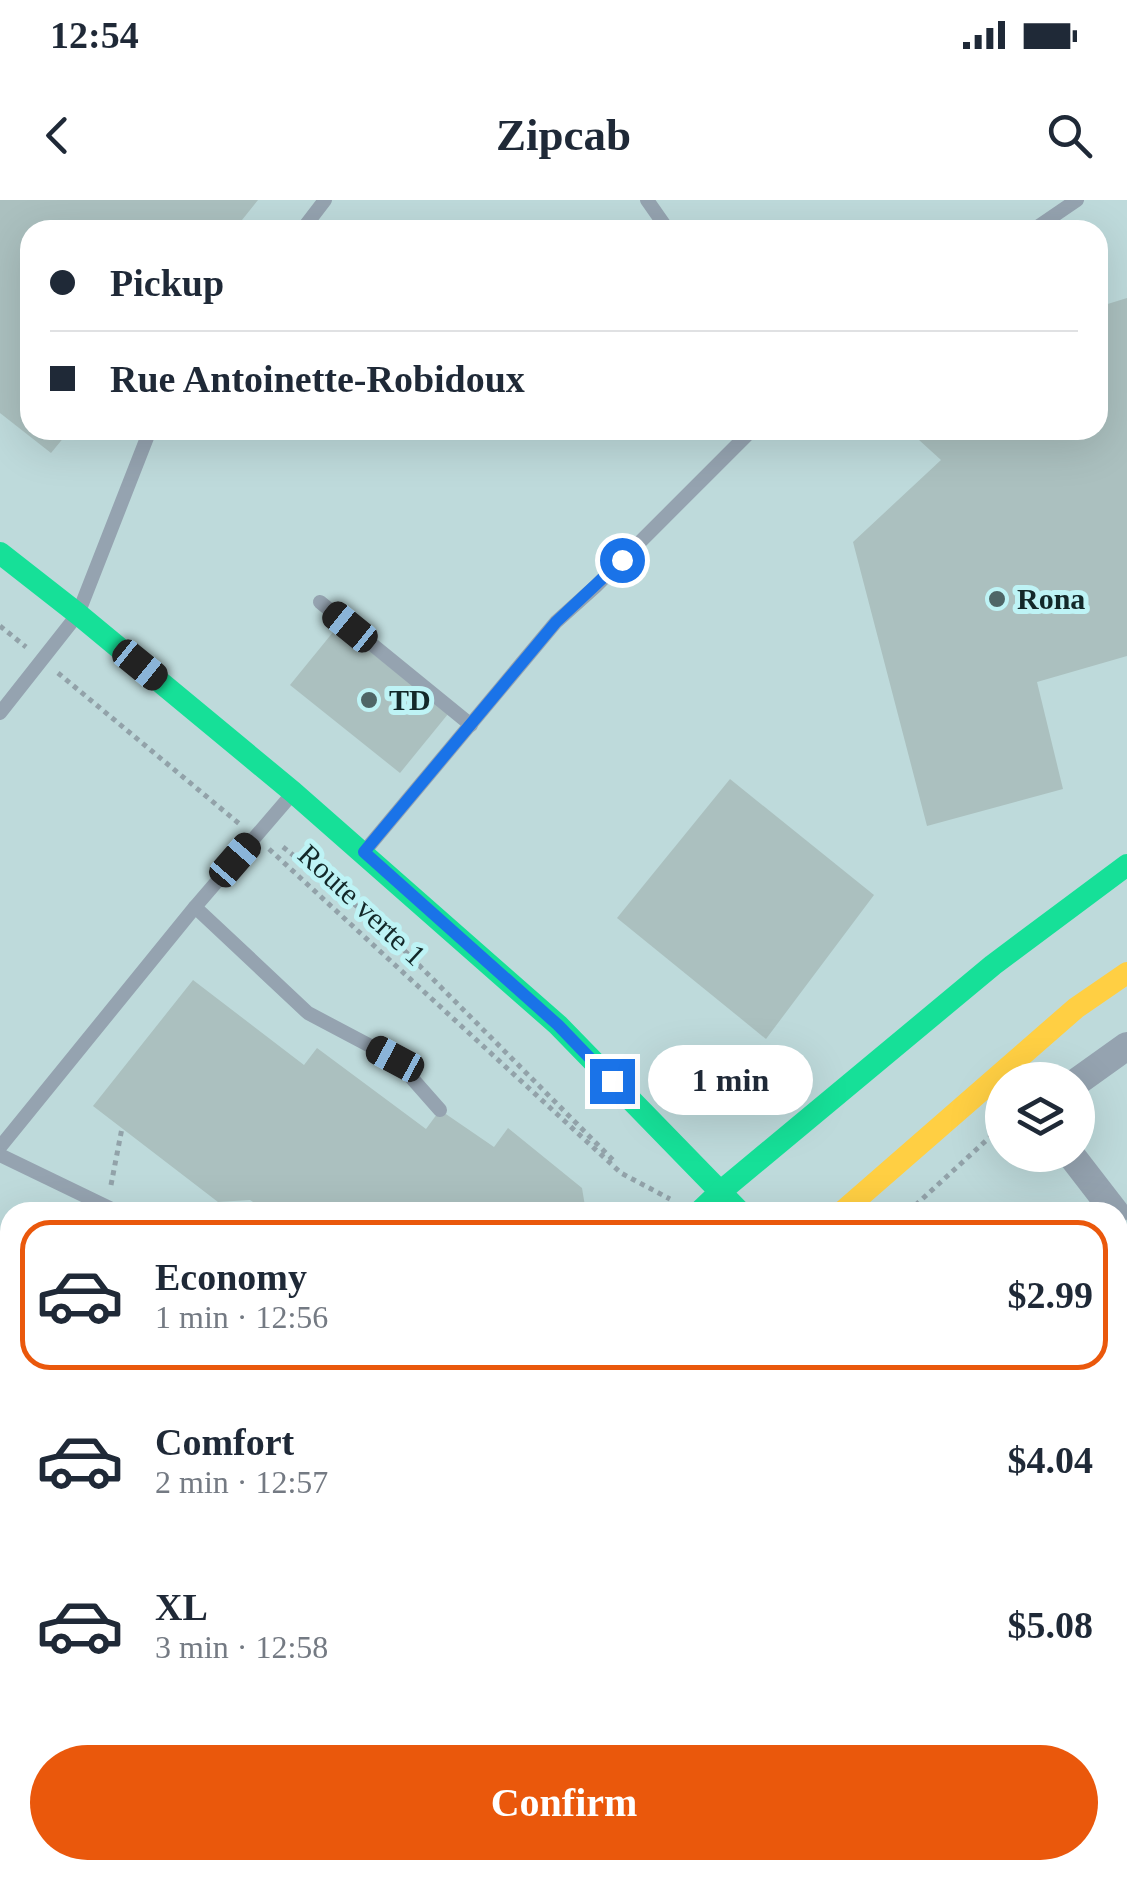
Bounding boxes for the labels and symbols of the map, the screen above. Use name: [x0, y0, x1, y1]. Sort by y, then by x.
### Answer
route start: [600, 538, 645, 583]
place label: Rona: [1017, 582, 1085, 615]
marker: Rona: [986, 588, 1008, 610]
car: [317, 596, 383, 658]
car: [107, 634, 173, 696]
place label: TD: [389, 683, 431, 716]
marker: TD: [358, 689, 380, 711]
car: [204, 828, 266, 892]
street label: Route verte 1: [292, 837, 433, 972]
car: [361, 1032, 429, 1086]
callout: 1 min: [647, 1046, 812, 1116]
route end: [590, 1059, 635, 1104]

